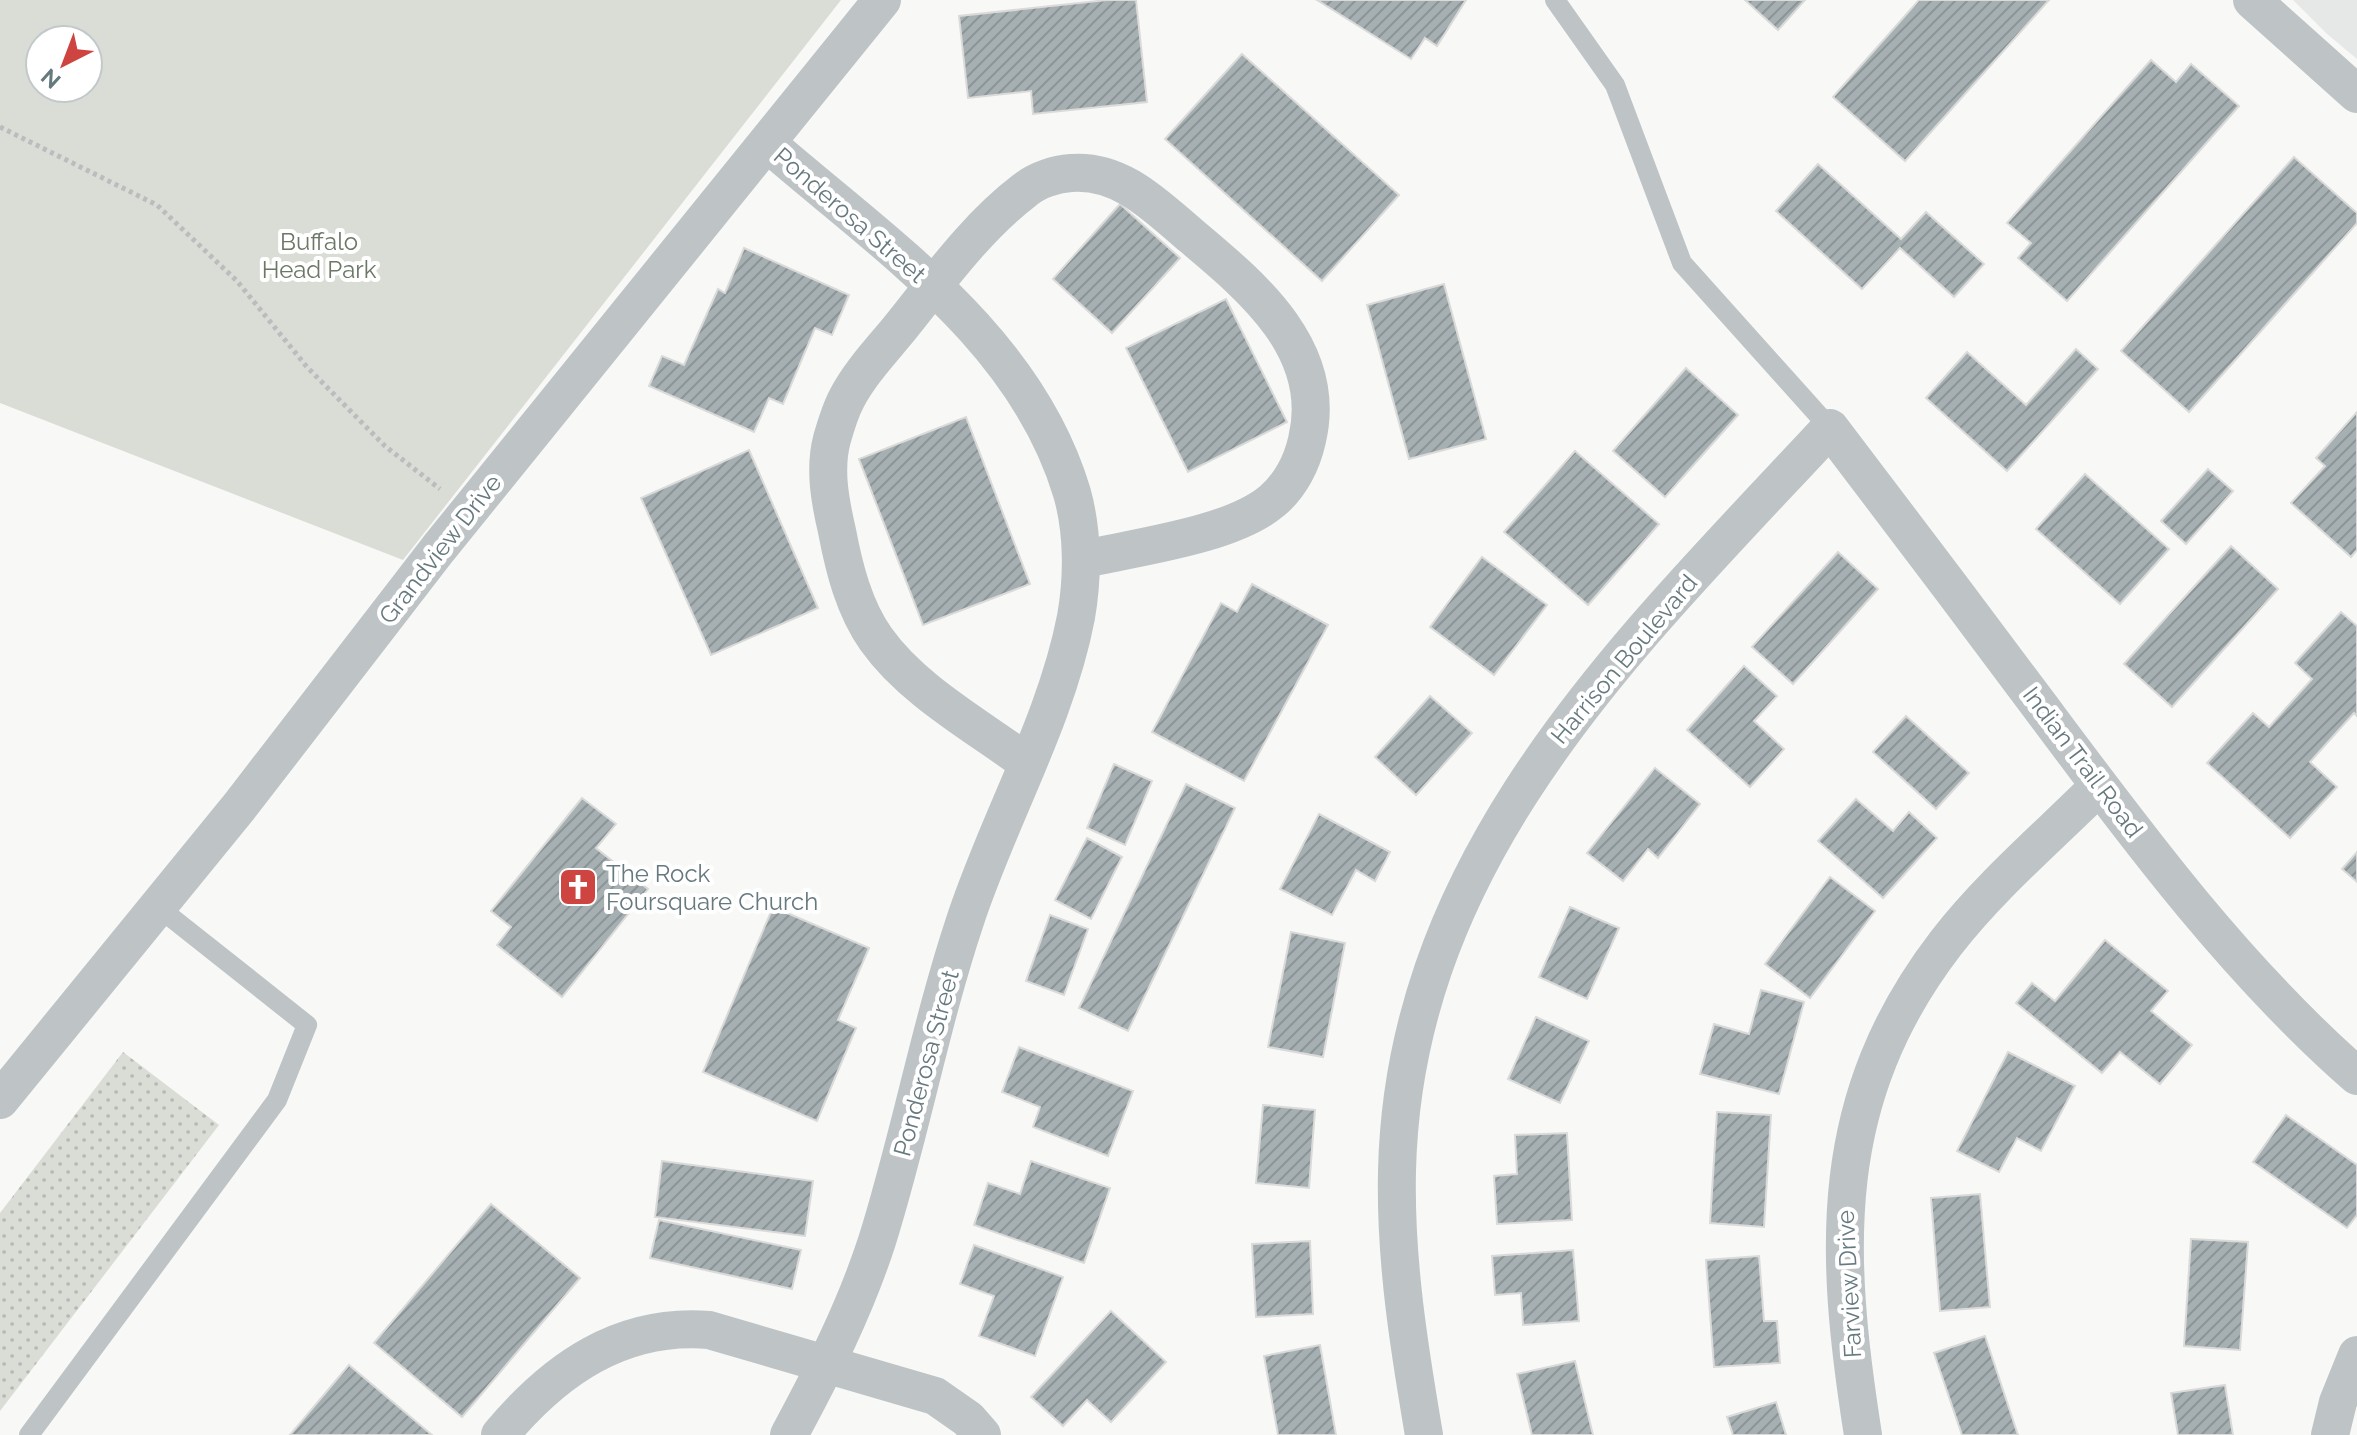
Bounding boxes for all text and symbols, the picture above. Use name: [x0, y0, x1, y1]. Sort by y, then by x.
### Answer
north arrow: [24, 24, 104, 104]
text: N: [36, 64, 66, 94]
street label: Ponderosa Street: [768, 141, 932, 289]
park label: Buffalo Head Park: [262, 227, 377, 284]
street label: Grandview Drive: [373, 469, 507, 629]
street label: Harrison Boulevard: [1545, 568, 1703, 750]
street label: Indian Trail Road: [2017, 681, 2149, 843]
place label: The Rock Foursquare Church: [606, 859, 818, 916]
church icon: The Rock Foursquare Church: [557, 866, 599, 908]
street label: Ponderosa Street: [887, 967, 965, 1159]
street label: Farview Drive: [1831, 1209, 1867, 1359]

